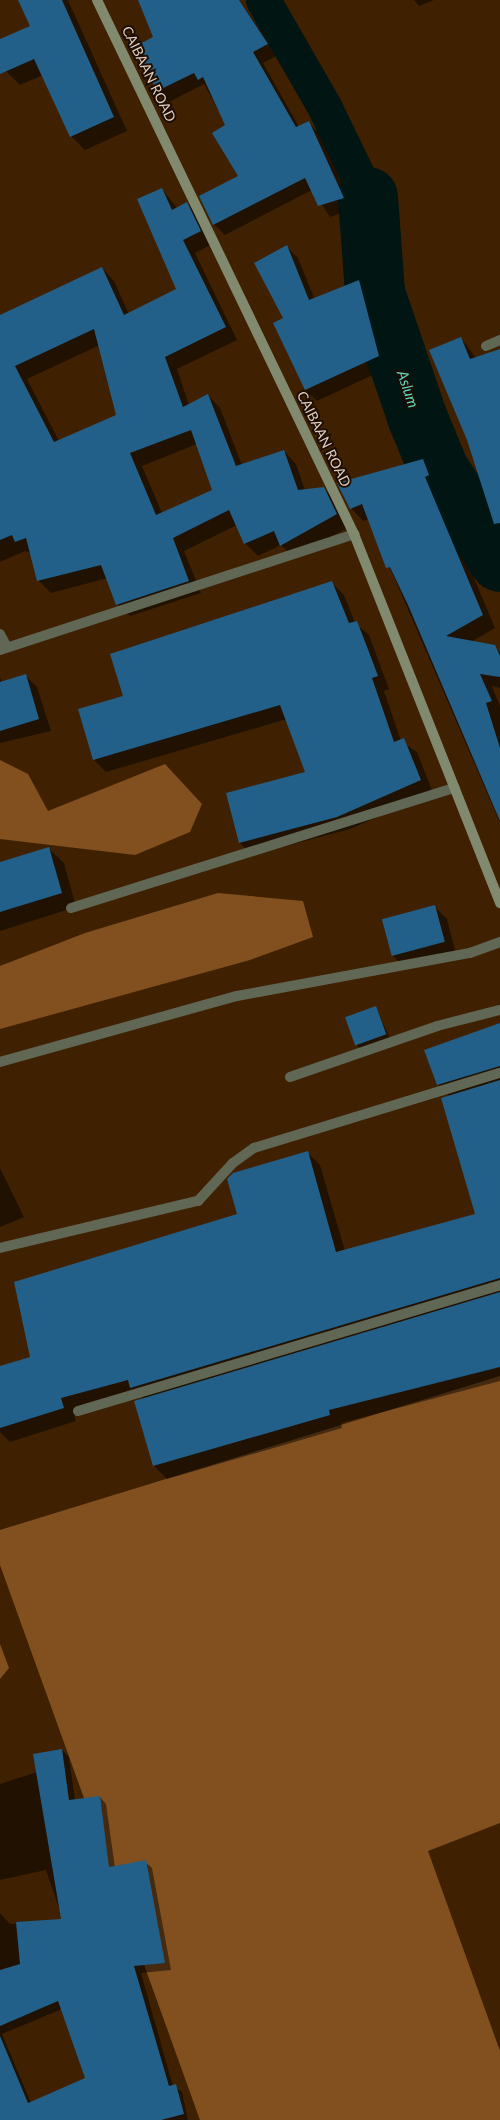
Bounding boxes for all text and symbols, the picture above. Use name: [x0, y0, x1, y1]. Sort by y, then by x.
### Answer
street label: CAIBAAN ROAD: [119, 23, 179, 125]
water label: Aslum: [393, 368, 423, 410]
street label: CAIBAAN ROAD: [294, 388, 354, 490]

